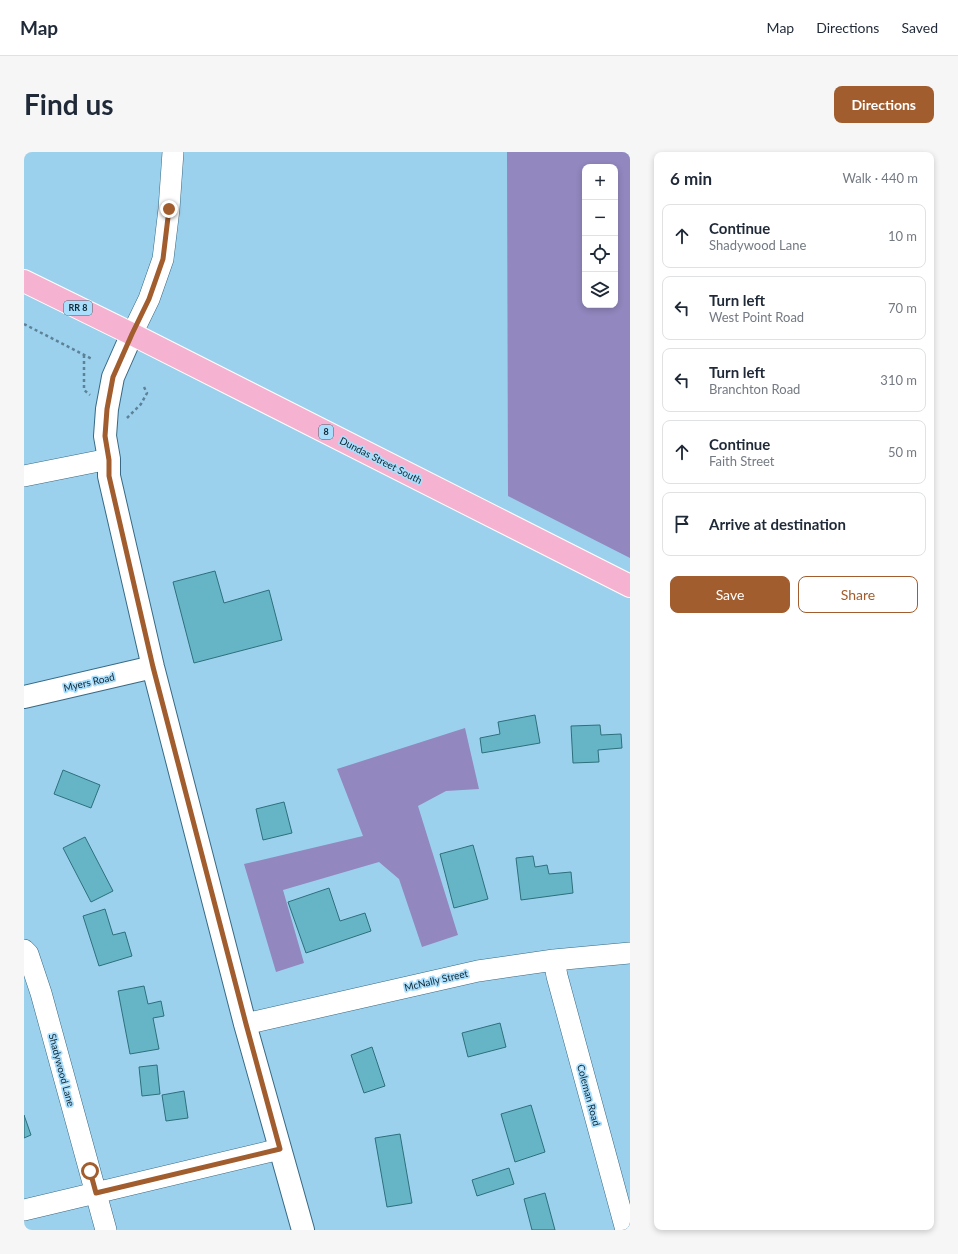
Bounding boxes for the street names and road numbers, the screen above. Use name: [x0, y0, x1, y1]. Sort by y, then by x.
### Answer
road number: RR 8: [64, 301, 92, 315]
road number: 8: [319, 425, 333, 439]
street label: Dundas Street South: [338, 434, 424, 486]
street label: Myers Road: [62, 670, 116, 694]
street label: McNally Street: [403, 967, 469, 993]
street label: Shadywood Lane: [47, 1032, 77, 1108]
street label: Coleman Road: [575, 1063, 603, 1127]

